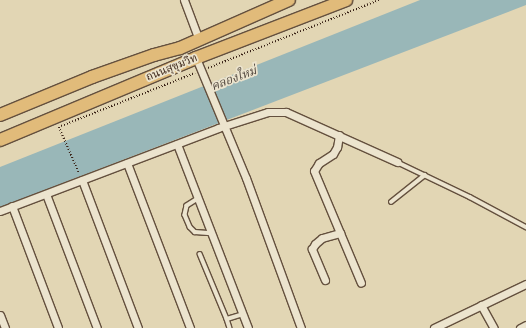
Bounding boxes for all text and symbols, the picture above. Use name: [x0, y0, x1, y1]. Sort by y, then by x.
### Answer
street label: ถนนสุขุมวิท: [144, 52, 200, 84]
water label: คลองใหม่: [209, 64, 259, 94]

